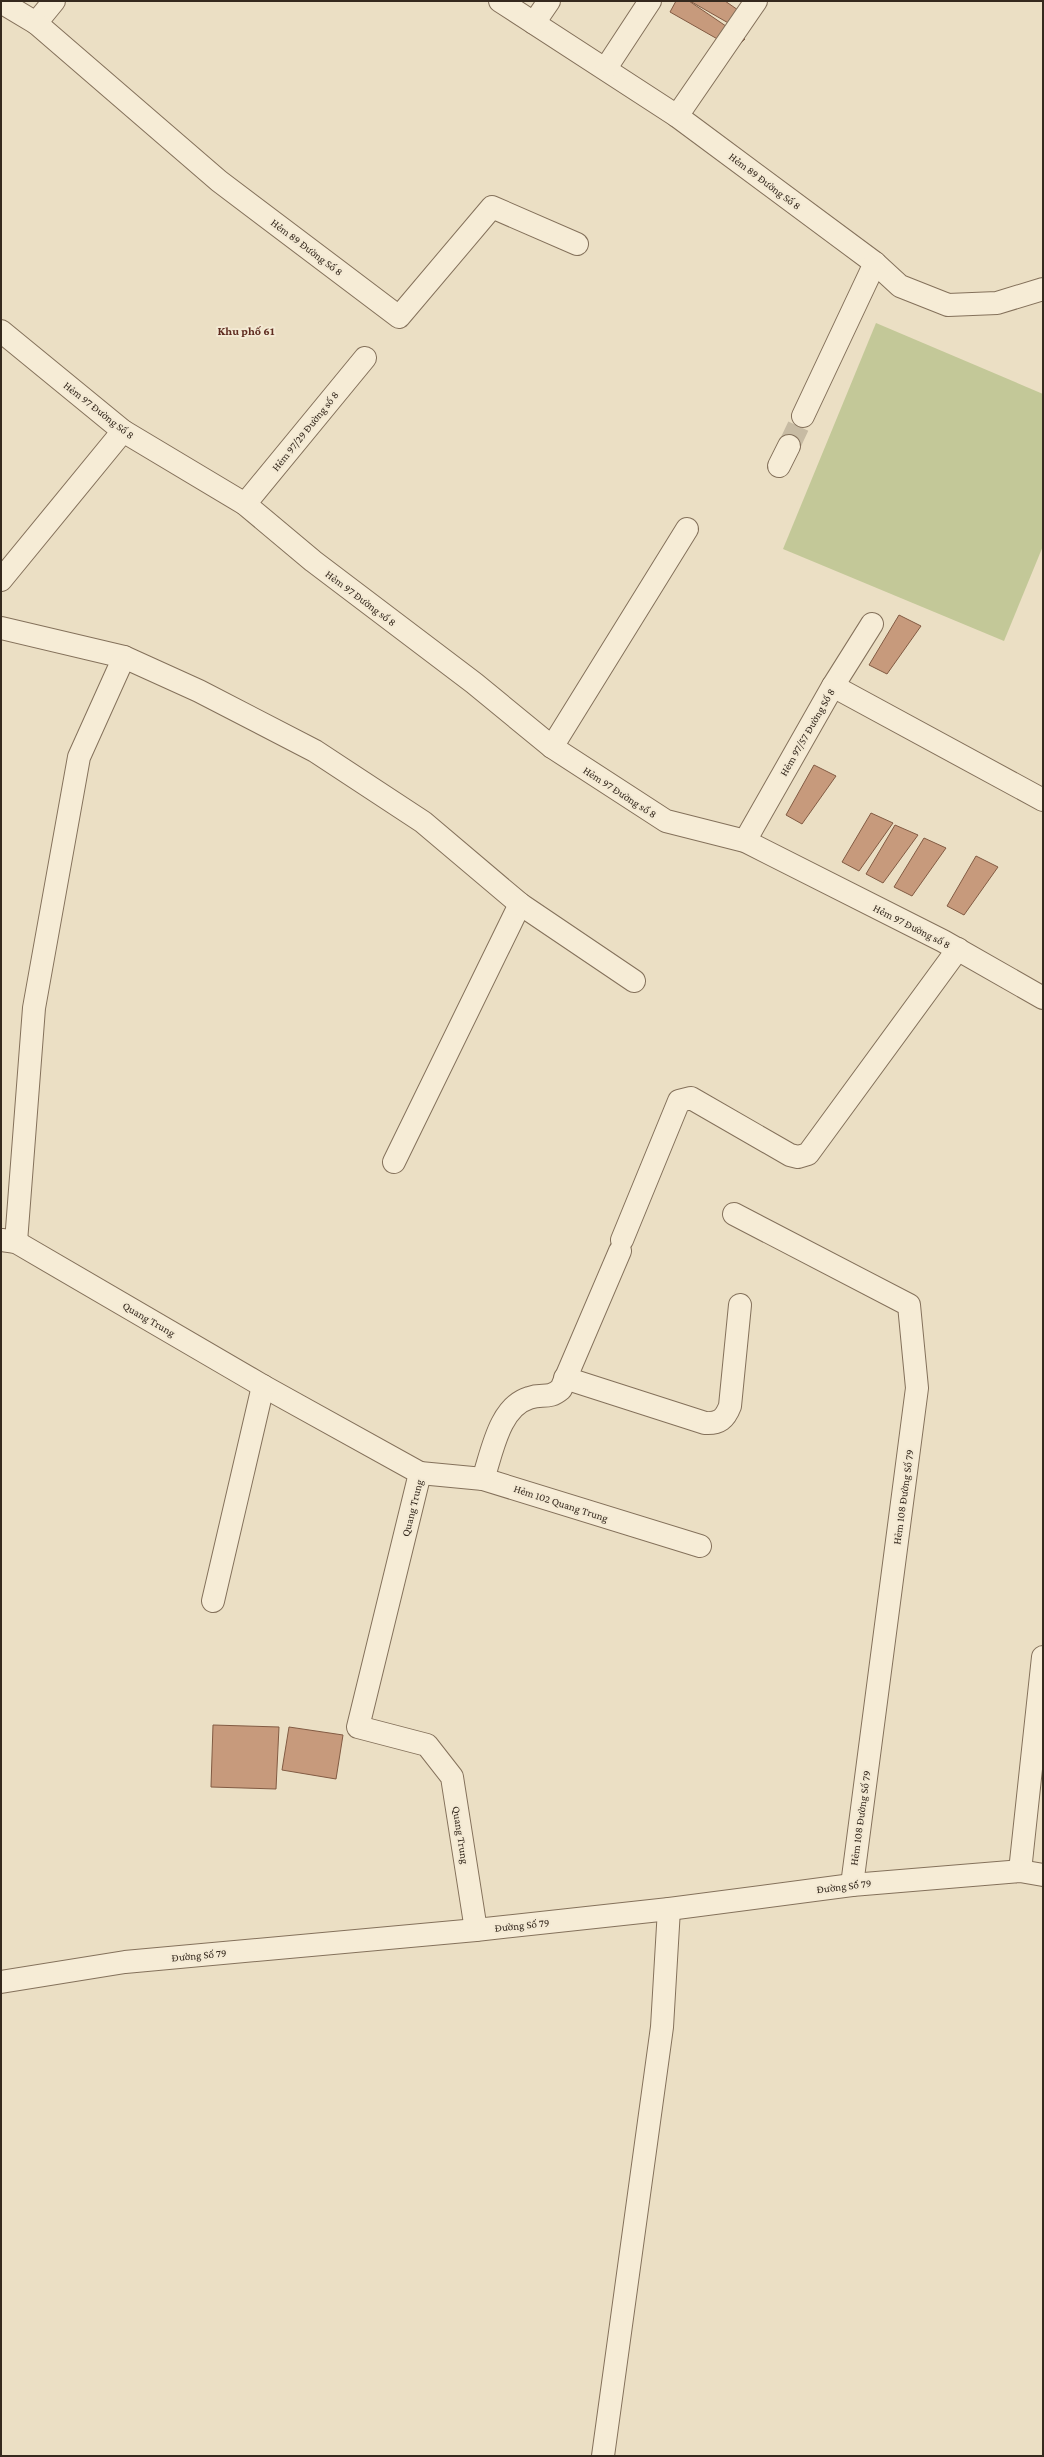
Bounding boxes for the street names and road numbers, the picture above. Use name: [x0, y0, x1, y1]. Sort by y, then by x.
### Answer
street label: Hẻm 89 Đường Số 8: [726, 150, 803, 213]
street label: Hẻm 89 Đường Số 8: [268, 216, 345, 279]
street label: Hẻm 97 Đường Số 8: [61, 379, 137, 442]
street label: Hẻm 97/29 Đường số 8: [269, 389, 342, 474]
street label: Hẻm 97 Đường số 8: [323, 568, 399, 629]
street label: Hẻm 97/57 Đường Số 8: [777, 686, 838, 778]
street label: Hẻm 97 Đường số 8: [580, 764, 659, 821]
street label: Hẻm 97 Đường số 8: [871, 901, 953, 952]
street label: Quang Trung: [120, 1299, 178, 1340]
street label: Hẻm 108 Đường Số 79: [890, 1449, 917, 1546]
street label: Quang Trung: [399, 1477, 426, 1538]
street label: Hẻm 102 Quang Trung: [512, 1482, 610, 1525]
street label: Hẻm 108 Đường Số 79: [847, 1770, 874, 1867]
street label: Quang Trung: [450, 1805, 472, 1866]
street label: Đường Số 79: [816, 1877, 872, 1896]
street label: Đường Số 79: [494, 1916, 550, 1935]
street label: Đường Số 79: [171, 1947, 227, 1964]

